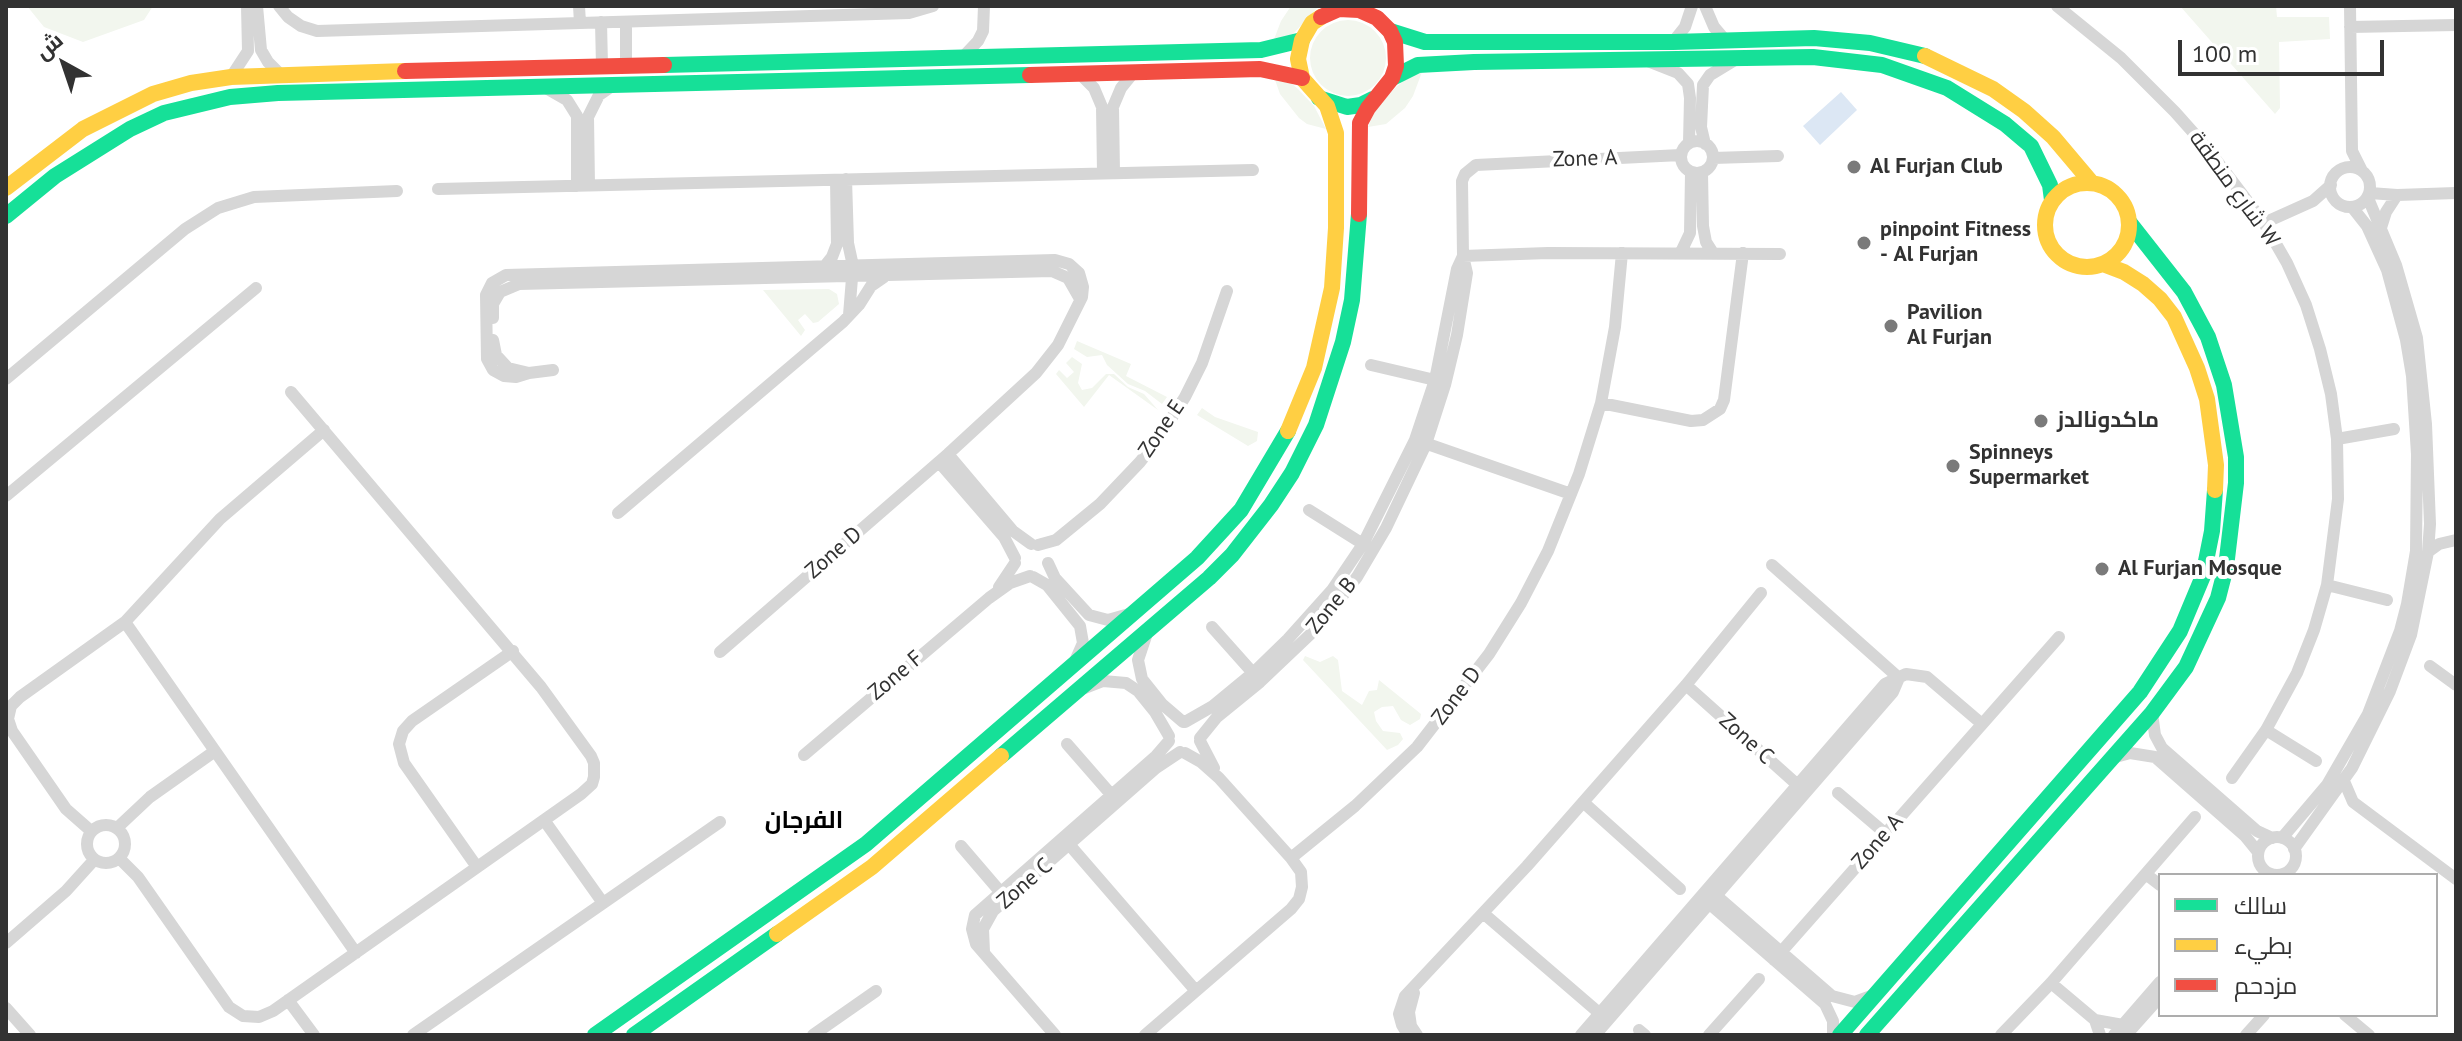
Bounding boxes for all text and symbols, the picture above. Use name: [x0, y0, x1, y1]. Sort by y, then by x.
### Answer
north arrow: [24, 24, 104, 104]
scale bar: [2182, 24, 2388, 74]
text: ش: [29, 26, 68, 65]
text: 100 m: [2192, 38, 2257, 69]
street label: شارع منطقة W: [2183, 126, 2285, 252]
street label: Zone A: [1552, 145, 1618, 173]
place label: Al Furjan Club: [1870, 154, 2003, 180]
marker: Al Furjan Club: [1845, 158, 1863, 176]
place label: pinpoint Fitness - Al Furjan: [1880, 217, 2031, 268]
marker: pinpoint Fitness - Al Furjan: [1855, 234, 1873, 252]
place label: Pavilion Al Furjan: [1907, 300, 1992, 352]
marker: Pavilion Al Furjan: [1882, 317, 1900, 335]
street label: Zone E: [1133, 395, 1191, 463]
place label: ماكدونالدز: [2057, 408, 2159, 434]
marker: ماكدونالدز: [2032, 412, 2050, 430]
place label: Spinneys Supermarket: [1969, 440, 2089, 492]
marker: Spinneys Supermarket: [1944, 457, 1962, 475]
street label: Zone D: [800, 521, 868, 585]
place label: Al Furjan Mosque: [2118, 556, 2282, 582]
marker: Al Furjan Mosque: [2093, 560, 2111, 578]
street label: Zone B: [1301, 573, 1363, 639]
street label: Zone F: [863, 646, 929, 706]
street label: Zone D: [1427, 662, 1487, 730]
street label: Zone C: [1713, 708, 1779, 770]
district label: الفرجان: [765, 807, 843, 835]
street label: Zone A: [1847, 809, 1909, 875]
street label: Zone C: [992, 853, 1058, 915]
legend: [2158, 873, 2438, 1017]
text: سالك: [2234, 890, 2287, 921]
text: بطيء: [2234, 930, 2293, 961]
text: مزدحم: [2234, 970, 2297, 1001]

